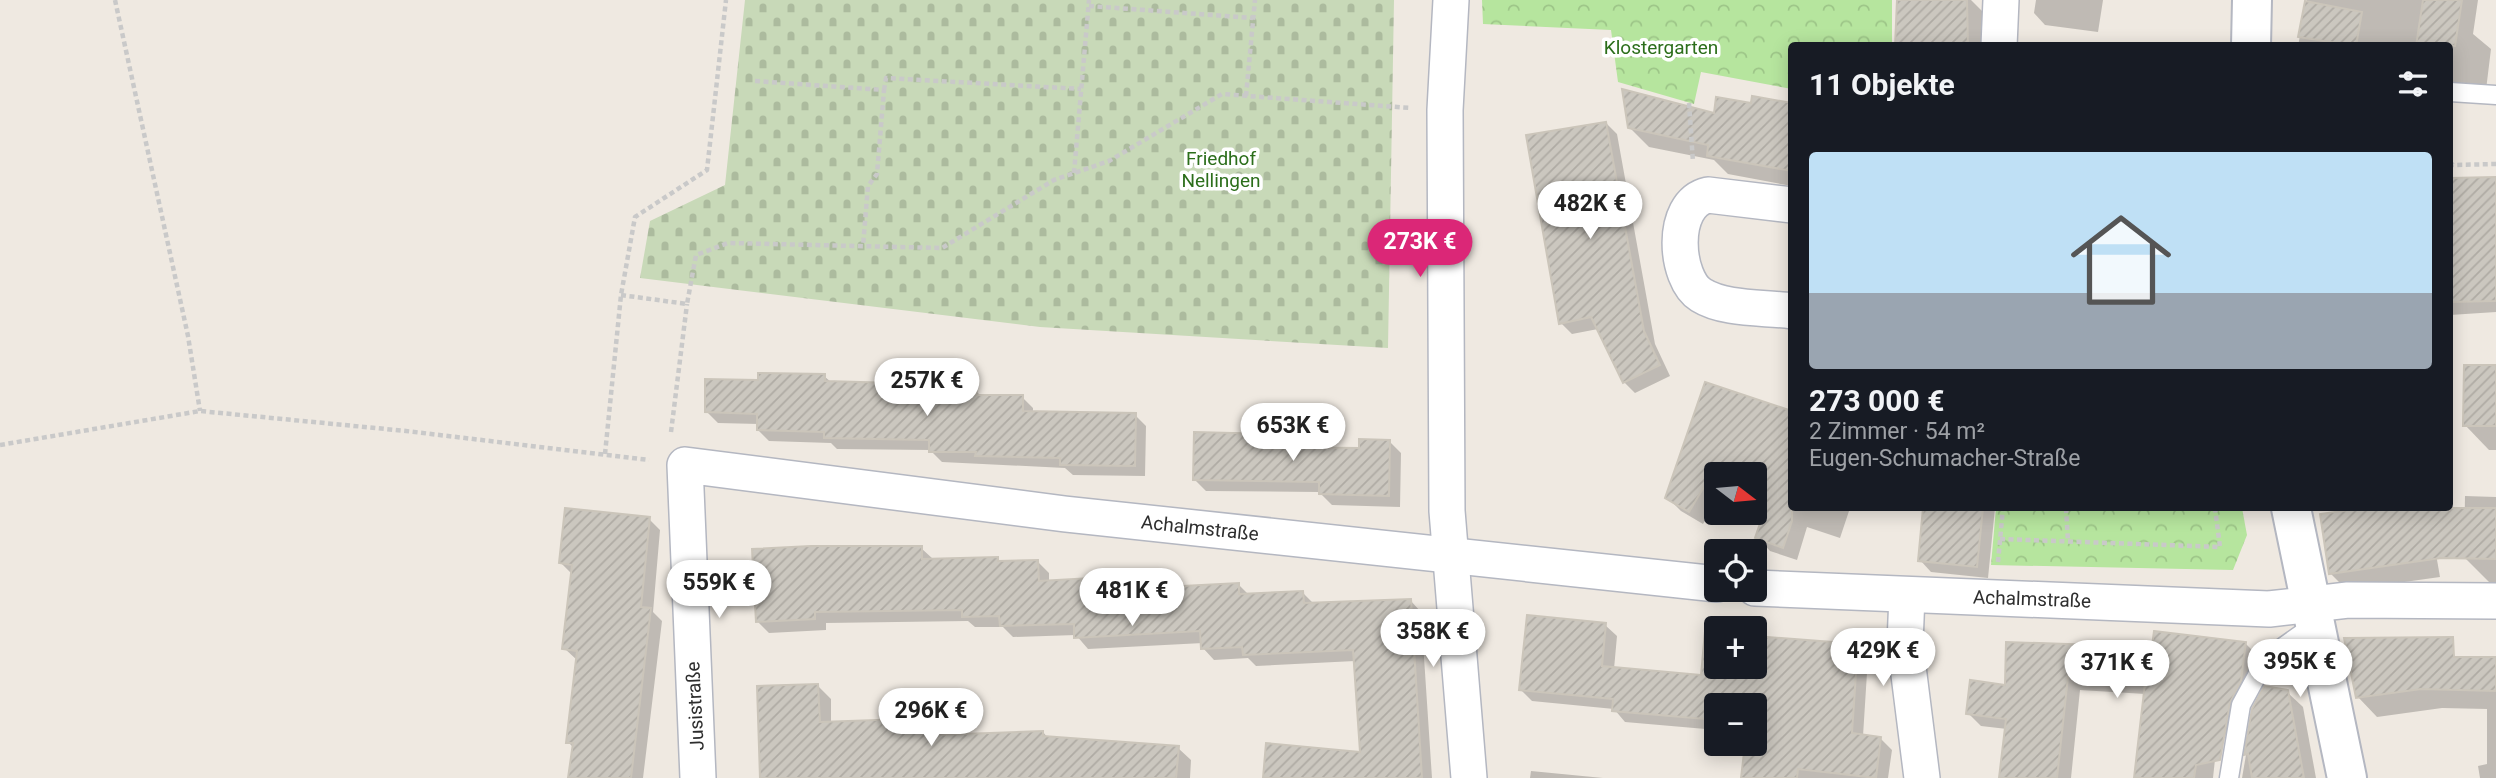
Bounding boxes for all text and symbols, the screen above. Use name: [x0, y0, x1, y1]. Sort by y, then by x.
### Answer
park label: Klostergarten: [1604, 36, 1718, 59]
icon: filters: [2394, 65, 2432, 103]
text: 11 Objekte: [1809, 67, 1955, 102]
park label: Friedhof Nellingen: [1181, 147, 1261, 192]
pin: 482K €: [1533, 182, 1647, 241]
text: 482K €: [1553, 190, 1627, 217]
icon: home: [2058, 197, 2184, 323]
pin: 273K €: [1363, 219, 1477, 279]
text: 273K €: [1383, 228, 1457, 255]
pin: 257K €: [870, 358, 984, 418]
text: 257K €: [890, 367, 964, 394]
text: 273 000 €: [1809, 383, 1944, 418]
pin: 653K €: [1236, 404, 1350, 463]
text: 653K €: [1256, 412, 1330, 439]
text: 2 Zimmer · 54 m²: [1809, 418, 1985, 445]
text: Eugen-Schumacher-Straße: [1809, 445, 2080, 472]
north arrow: [1704, 462, 1768, 525]
map controls: [1704, 462, 1767, 756]
street label: Achalmstraße: [1140, 510, 1260, 546]
button: locate: [1704, 539, 1767, 602]
pin: 559K €: [662, 560, 776, 620]
pin: 481K €: [1075, 568, 1189, 628]
text: 559K €: [682, 569, 756, 596]
text: 481K €: [1095, 577, 1169, 604]
street label: Achalmstraße: [1973, 585, 2091, 613]
pin: 358K €: [1376, 610, 1490, 669]
button: +: [1704, 616, 1767, 679]
text: 358K €: [1396, 618, 1470, 645]
pin: 429K €: [1826, 628, 1940, 688]
text: 429K €: [1846, 637, 1920, 664]
pin: 371K €: [2060, 640, 2174, 700]
pin: 395K €: [2243, 640, 2357, 699]
text: 395K €: [2263, 648, 2337, 675]
text: 371K €: [2080, 649, 2154, 676]
street label: Jusistraße: [681, 661, 709, 751]
pin: 296K €: [874, 688, 988, 748]
button: −: [1704, 693, 1767, 756]
text: 296K €: [894, 697, 968, 724]

